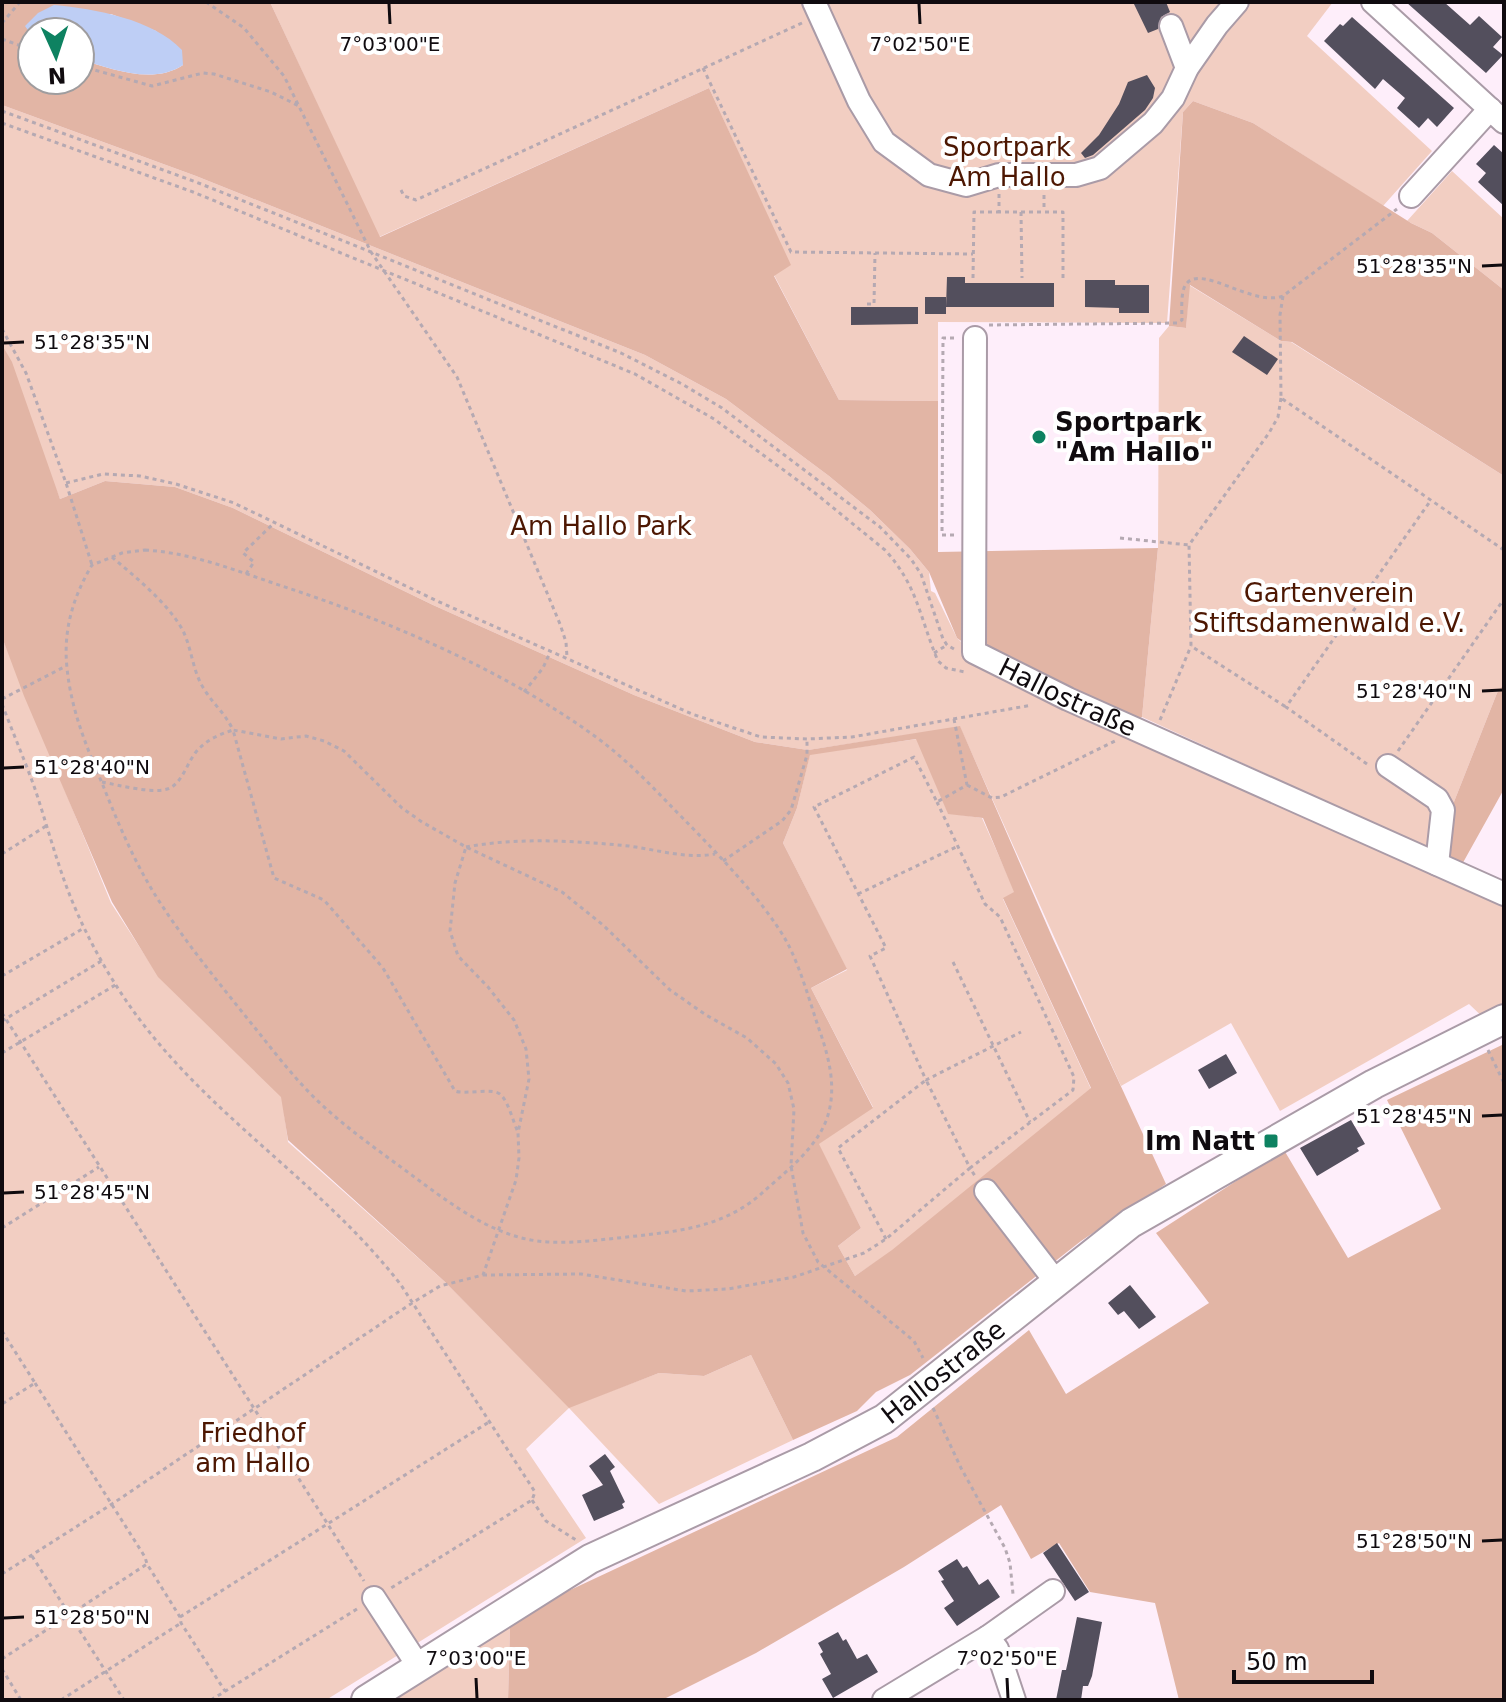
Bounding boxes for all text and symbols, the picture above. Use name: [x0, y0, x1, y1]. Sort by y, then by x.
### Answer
north arrow: [16, 16, 96, 96]
text: 7°03'00"E: [340, 32, 440, 56]
text: 7°02'50"E: [870, 32, 970, 56]
text: N: [47, 63, 67, 88]
park label: Sportpark Am Hallo: [943, 132, 1071, 192]
text: 51°28'35"N: [1356, 254, 1472, 278]
text: 51°28'35"N: [34, 330, 150, 354]
place label: Sportpark "Am Hallo": [1055, 407, 1213, 467]
marker: Sportpark "Am Hallo": [1030, 428, 1048, 446]
park label: Am Hallo Park: [510, 511, 692, 541]
park label: Gartenverein Stiftsdamenwald e.V.: [1193, 578, 1465, 638]
street label: Hallostraße: [994, 652, 1141, 743]
text: 51°28'40"N: [1356, 679, 1472, 703]
text: 51°28'40"N: [34, 755, 150, 779]
text: 51°28'45"N: [1356, 1104, 1472, 1128]
place label: Im Natt: [1145, 1126, 1255, 1156]
marker: Im Natt: [1262, 1132, 1280, 1150]
text: 51°28'45"N: [34, 1180, 150, 1204]
street label: Hallostraße: [876, 1314, 1011, 1430]
park label: Friedhof am Hallo: [195, 1418, 311, 1478]
text: 51°28'50"N: [1356, 1529, 1472, 1553]
text: 51°28'50"N: [34, 1605, 150, 1629]
scale bar: [1234, 1634, 1372, 1684]
text: 7°03'00"E: [426, 1646, 526, 1670]
text: 7°02'50"E: [957, 1646, 1057, 1670]
text: 50 m: [1246, 1648, 1308, 1676]

